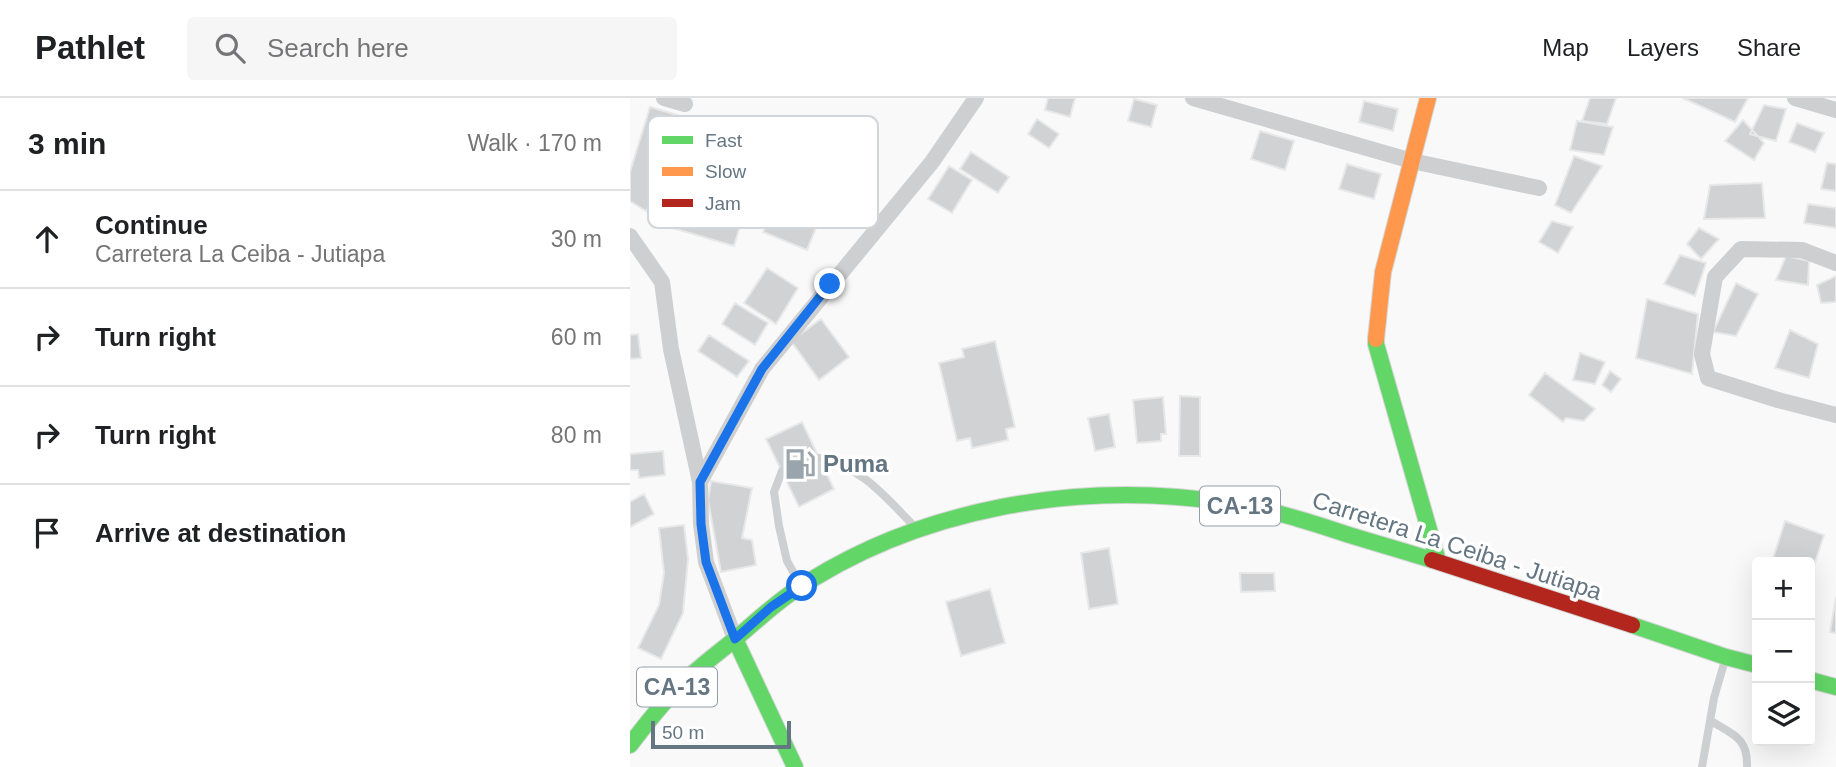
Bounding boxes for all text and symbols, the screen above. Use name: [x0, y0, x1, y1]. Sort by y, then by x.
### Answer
search box: [187, 17, 677, 80]
text: Pathlet: [35, 29, 145, 66]
icon: search: [211, 29, 249, 67]
text: Search here: [267, 33, 409, 63]
text: Map: [1542, 34, 1589, 61]
text: Layers: [1627, 34, 1699, 61]
text: Share: [1737, 34, 1801, 61]
legend: [648, 116, 878, 228]
text: 3 min: [28, 127, 106, 160]
text: Walk · 170 m: [467, 130, 602, 156]
text: Fast: [705, 130, 743, 151]
text: Slow: [705, 161, 746, 182]
text: Jam: [705, 193, 741, 214]
text: Continue: [95, 210, 208, 240]
icon: ahead: [28, 220, 66, 258]
text: 30 m: [551, 226, 602, 252]
text: Carretera La Ceiba - Jutiapa: [95, 241, 385, 267]
route end: [814, 268, 845, 299]
icon: right: [28, 318, 66, 356]
text: Turn right: [95, 322, 216, 352]
text: 60 m: [551, 324, 602, 350]
icon: right: [28, 416, 66, 454]
text: Turn right: [95, 420, 216, 450]
text: 80 m: [551, 422, 602, 448]
fuel station icon: Puma: [783, 447, 817, 481]
place label: Puma: [823, 450, 889, 477]
road number: CA-13: [1200, 486, 1280, 526]
street label: Carretera La Ceiba - Jutiapa: [1309, 486, 1606, 605]
icon: arrive: [28, 514, 66, 552]
text: Arrive at destination: [95, 518, 346, 548]
map controls: [1752, 557, 1815, 746]
button: +: [1752, 557, 1815, 620]
route start: [786, 570, 817, 601]
button: −: [1752, 620, 1815, 683]
road number: CA-13: [637, 667, 717, 706]
button: layers: [1752, 683, 1815, 746]
scale bar: [651, 718, 791, 750]
text: 50 m: [662, 722, 704, 743]

